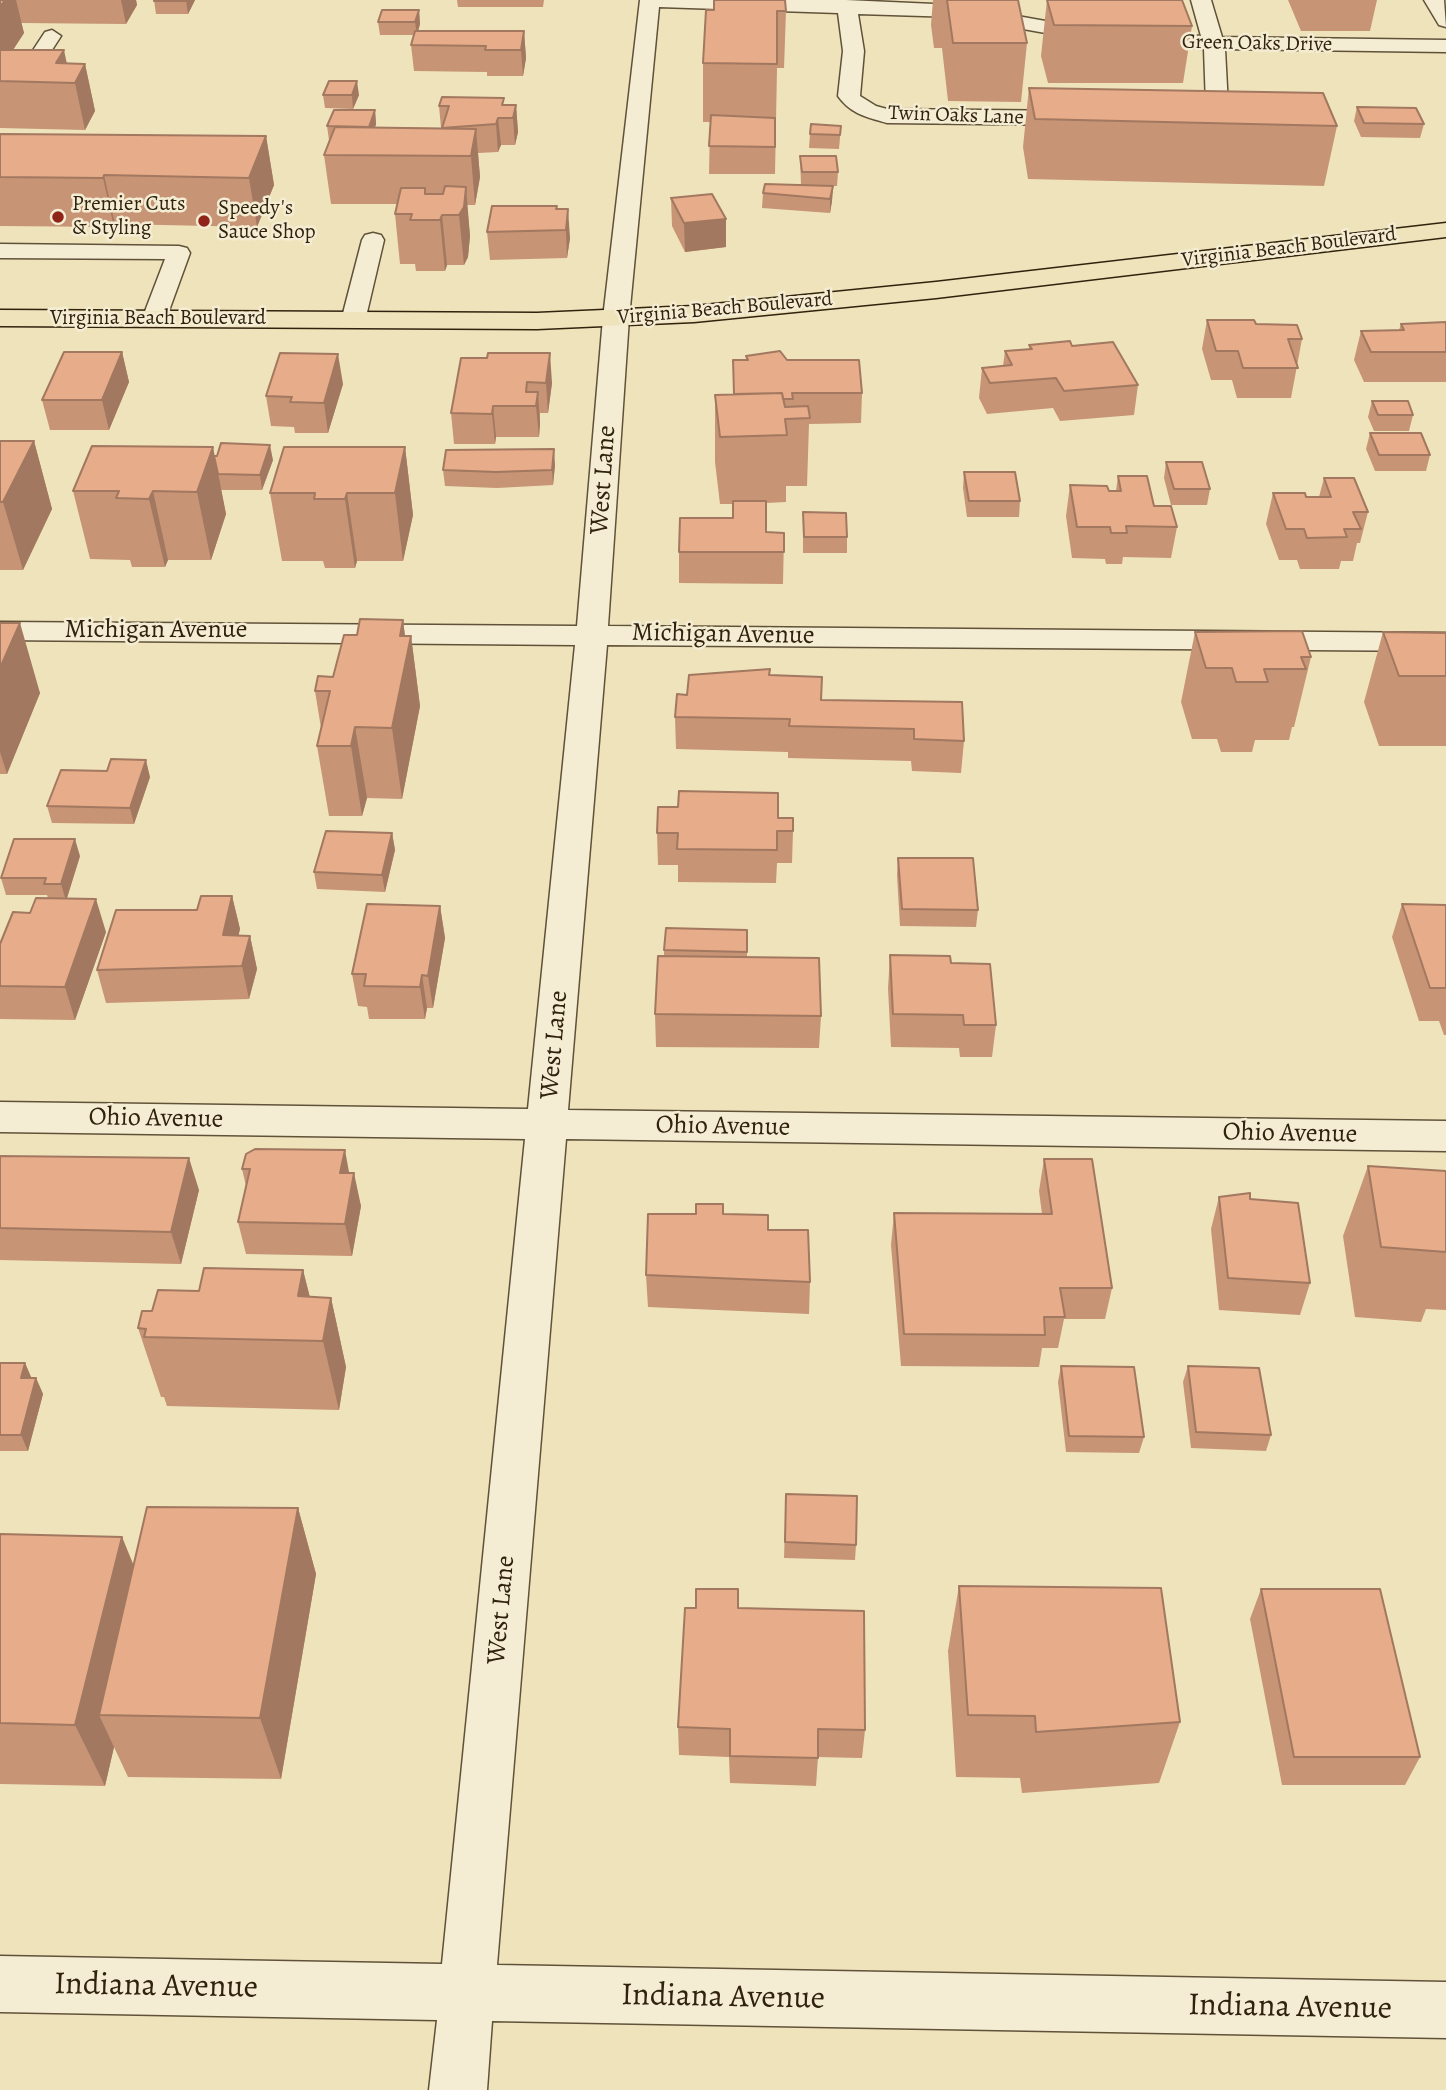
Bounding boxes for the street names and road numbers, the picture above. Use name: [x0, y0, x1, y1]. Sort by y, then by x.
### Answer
street label: Green Oaks Drive: [1182, 30, 1332, 58]
street label: Twin Oaks Lane: [888, 101, 1024, 131]
street label: Virginia Beach Boulevard: [1180, 222, 1398, 274]
street label: Virginia Beach Boulevard: [616, 287, 834, 331]
street label: Virginia Beach Boulevard: [50, 306, 266, 332]
street label: West Lane: [585, 424, 623, 536]
street label: Michigan Avenue: [65, 615, 247, 647]
street label: Michigan Avenue: [631, 618, 815, 652]
street label: West Lane: [535, 989, 575, 1101]
street label: Ohio Avenue: [88, 1102, 224, 1136]
street label: Ohio Avenue: [655, 1110, 791, 1144]
street label: Ohio Avenue: [1222, 1117, 1358, 1151]
street label: West Lane: [482, 1554, 522, 1666]
street label: Indiana Avenue: [54, 1966, 258, 2008]
street label: Indiana Avenue: [621, 1977, 825, 2019]
street label: Indiana Avenue: [1188, 1987, 1392, 2029]

